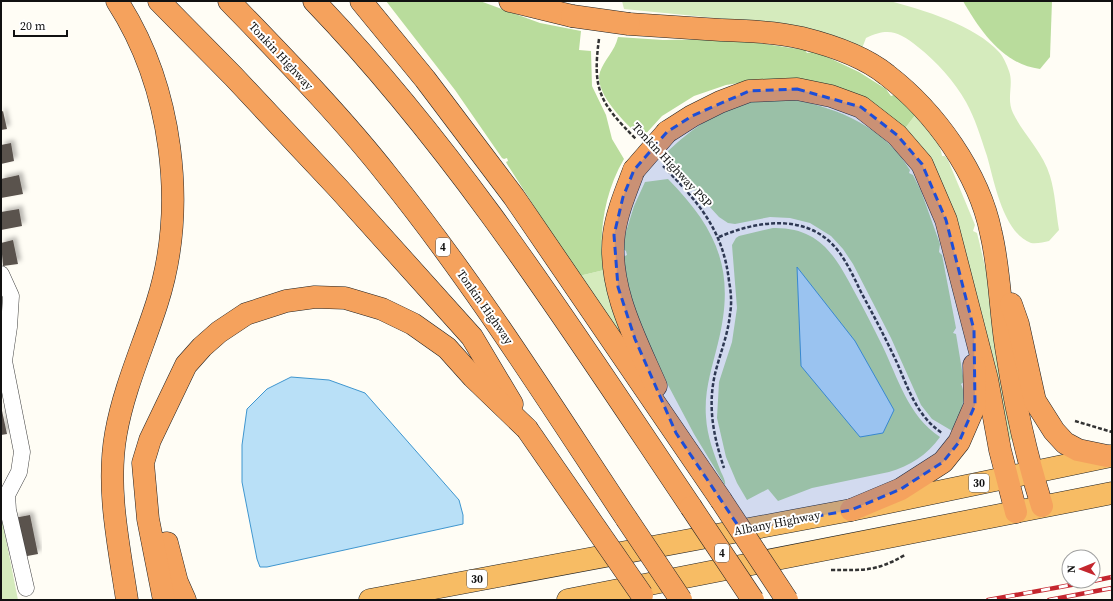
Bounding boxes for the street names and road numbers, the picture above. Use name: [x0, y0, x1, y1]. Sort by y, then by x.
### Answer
street label: Tonkin Highway: [245, 19, 317, 94]
street label: Tonkin Highway PSP: [628, 119, 716, 211]
road number: 4: [436, 238, 450, 256]
street label: Tonkin Highway: [453, 267, 517, 348]
road number: 30: [969, 474, 989, 492]
street label: Albany Highway: [733, 507, 822, 539]
road number: 4: [715, 544, 729, 562]
road number: 30: [467, 570, 487, 588]

